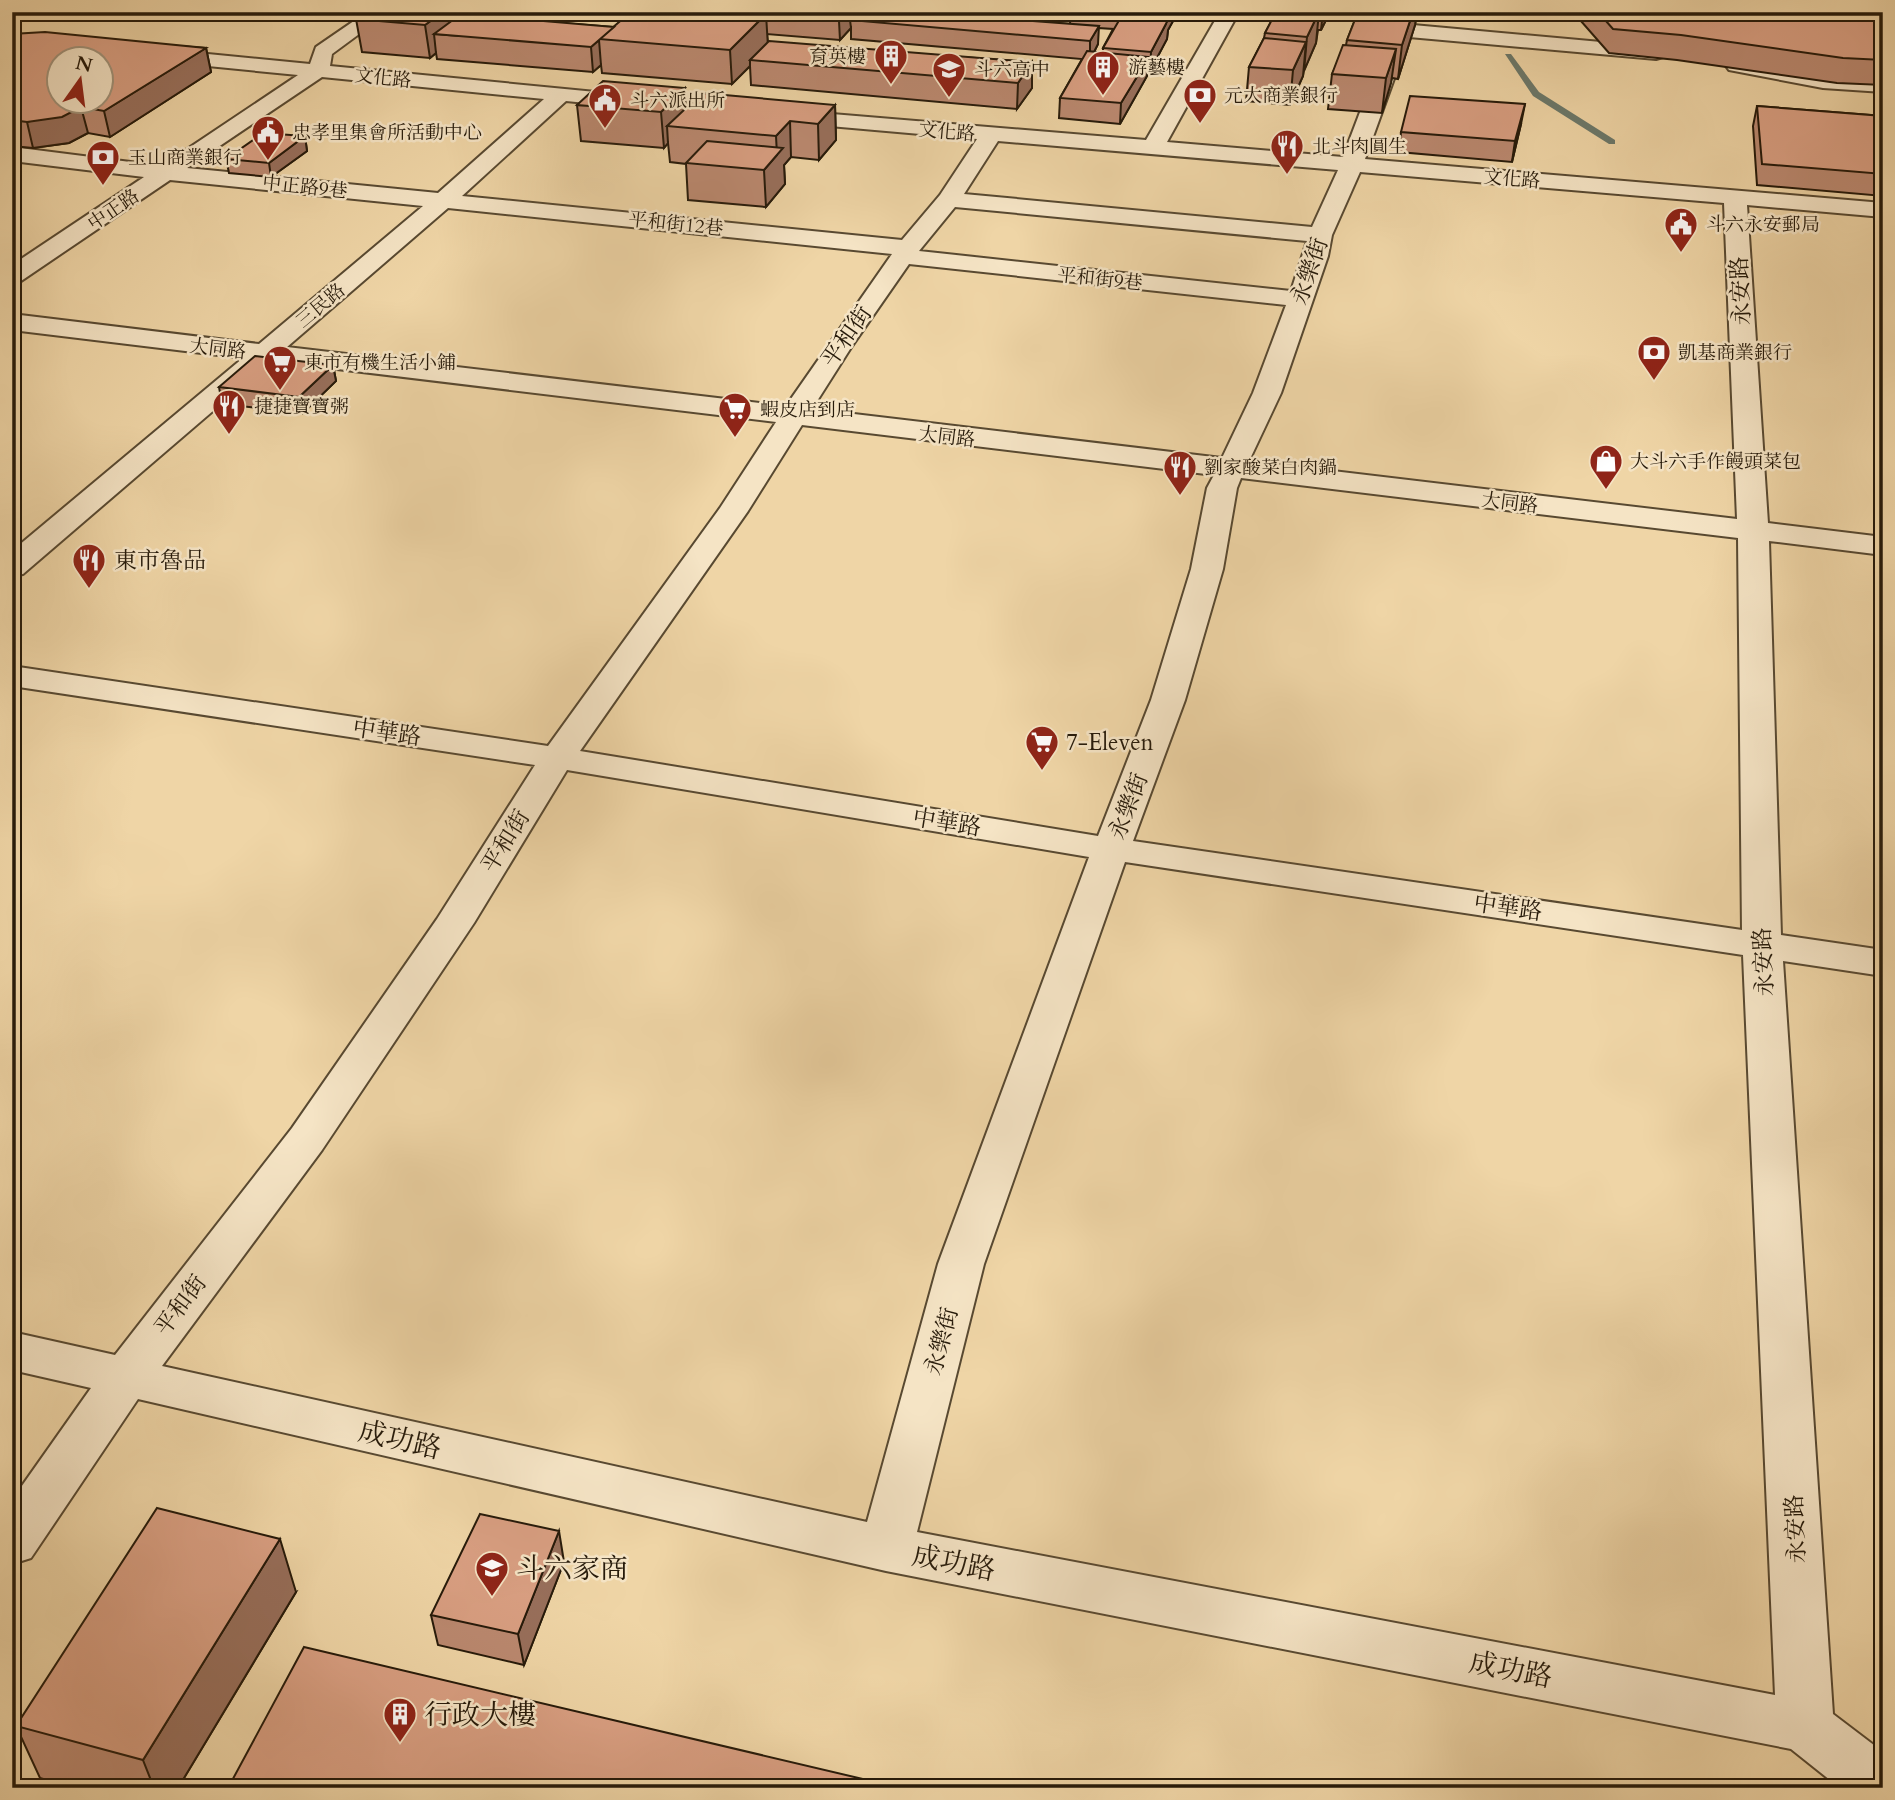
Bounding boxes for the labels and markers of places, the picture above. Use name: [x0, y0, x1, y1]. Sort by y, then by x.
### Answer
building icon: 育英樓: [872, 37, 910, 86]
place label: 育英樓: [809, 44, 866, 70]
building icon: 游藝樓: [1084, 48, 1122, 97]
school or university icon: 斗六高中: [930, 50, 968, 99]
place label: 游藝樓: [1128, 55, 1185, 81]
place label: 斗六高中: [974, 57, 1050, 83]
bank icon: 元大商業銀行: [1181, 76, 1219, 125]
public building icon: 斗六派出所: [586, 81, 624, 130]
place label: 元大商業銀行: [1224, 83, 1338, 109]
place label: 斗六派出所: [630, 88, 725, 114]
public building icon: 忠孝里集會所活動中心: [249, 113, 287, 162]
place label: 忠孝里集會所活動中心: [292, 120, 482, 146]
restaurant icon: 北斗肉圓生: [1268, 127, 1306, 176]
place label: 北斗肉圓生: [1312, 134, 1407, 160]
bank icon: 玉山商業銀行: [84, 138, 122, 187]
place label: 玉山商業銀行: [128, 145, 242, 171]
public building icon: 斗六永安郵局: [1662, 205, 1700, 254]
place label: 斗六永安郵局: [1706, 212, 1820, 238]
bank icon: 凱基商業銀行: [1635, 333, 1673, 382]
place label: 凱基商業銀行: [1678, 340, 1792, 366]
supermarket icon: 東市有機生活小鋪: [261, 343, 299, 392]
place label: 東市有機生活小鋪: [304, 350, 456, 376]
restaurant icon: 捷捷寶寶粥: [210, 387, 248, 436]
supermarket icon: 蝦皮店到店: [716, 390, 754, 439]
place label: 捷捷寶寶粥: [254, 394, 349, 420]
place label: 蝦皮店到店: [760, 397, 855, 423]
shop icon: 大斗六手作饅頭菜包: [1587, 442, 1625, 491]
restaurant icon: 劉家酸菜白肉鍋: [1161, 448, 1199, 497]
place label: 大斗六手作饅頭菜包: [1630, 449, 1801, 475]
place label: 劉家酸菜白肉鍋: [1204, 455, 1337, 481]
restaurant icon: 東市魯品: [70, 541, 108, 590]
place label: 東市魯品: [114, 545, 206, 576]
supermarket icon: 7-Eleven: [1023, 723, 1061, 772]
place label: 7-Eleven: [1066, 727, 1154, 758]
school or university icon: 斗六家商: [473, 1549, 511, 1598]
place label: 斗六家商: [516, 1550, 628, 1588]
building icon: 行政大樓: [381, 1695, 419, 1744]
place label: 行政大樓: [424, 1696, 536, 1734]

